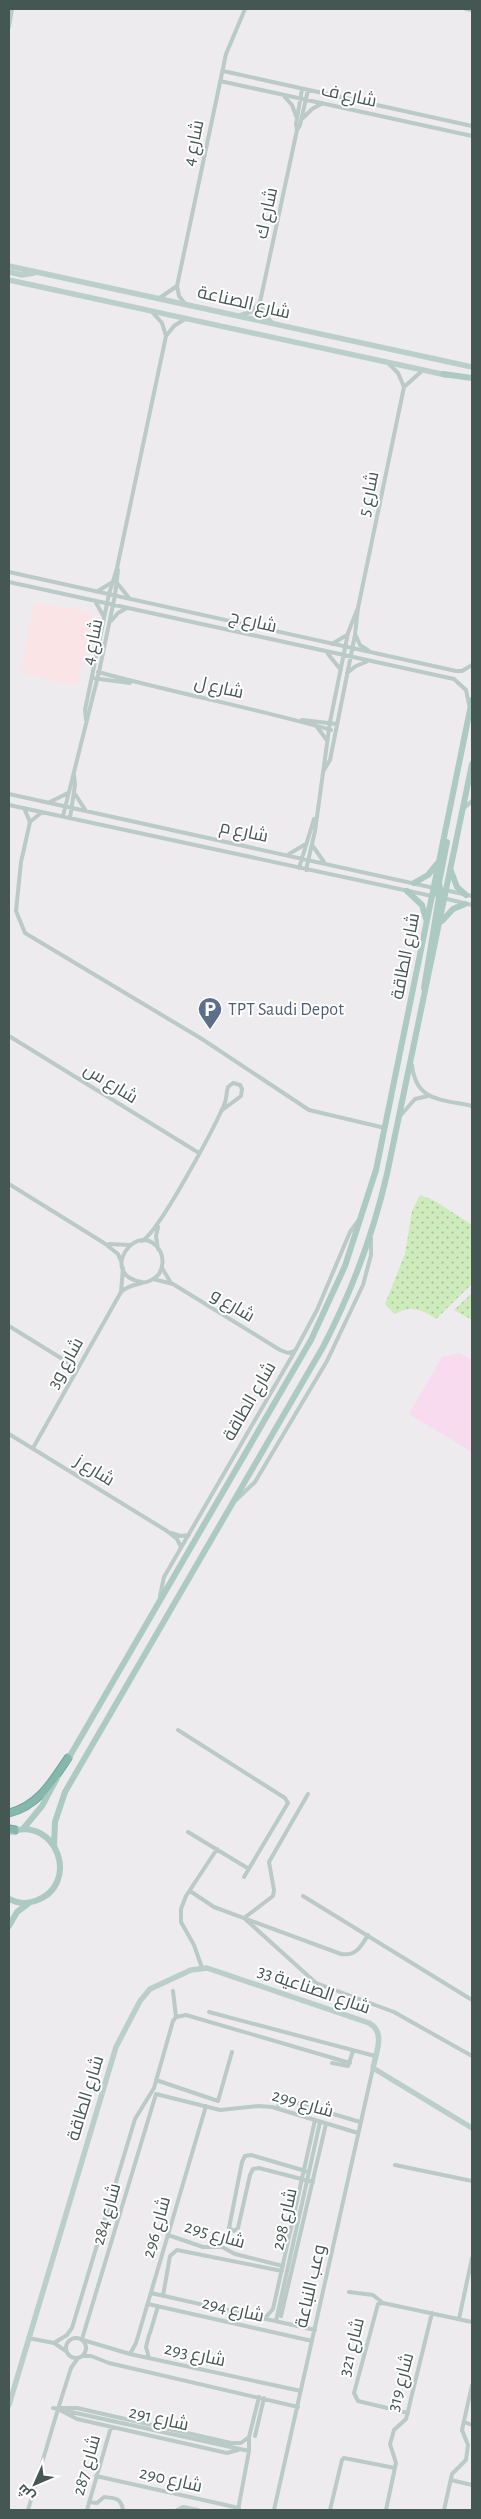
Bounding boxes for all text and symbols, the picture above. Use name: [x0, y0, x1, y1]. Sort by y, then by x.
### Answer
street label: شارع ف: [319, 80, 378, 113]
street label: شارع 4: [179, 118, 210, 168]
street label: شارع ك: [252, 186, 283, 241]
street label: شارع الصناعة: [195, 283, 292, 324]
street label: شارع 5: [354, 470, 384, 519]
street label: شارع ج: [227, 607, 279, 638]
street label: شارع 4: [78, 617, 109, 667]
street label: شارع ل: [192, 673, 245, 704]
street label: شارع م: [217, 817, 270, 848]
street label: شارع الطاقة: [388, 911, 425, 1001]
parking icon: TPT Saudi Depot: [197, 996, 223, 1030]
place label: TPT Saudi Depot: [228, 1001, 344, 1019]
street label: شارع س: [79, 1060, 141, 1109]
street label: شارع و: [206, 1285, 258, 1328]
street label: شارع و3: [44, 1335, 89, 1393]
street label: شارع الطاقة: [219, 1359, 281, 1445]
street label: شارع ز: [70, 1451, 118, 1491]
street label: شارع الصناعية 33: [254, 1961, 373, 2020]
street label: شارع الطاقة: [64, 2053, 109, 2143]
street label: شارع 299: [269, 2086, 336, 2123]
street label: شارع 284: [89, 2181, 126, 2248]
street label: شارع 298: [268, 2186, 303, 2252]
street label: شارع 296: [139, 2194, 176, 2261]
street label: شارع 295: [182, 2217, 247, 2254]
street label: وعب النباعة: [293, 2243, 330, 2330]
street label: شارع 294: [200, 2293, 266, 2328]
street label: شارع 321: [335, 2316, 370, 2379]
street label: شارع 293: [162, 2339, 227, 2372]
street label: شارع 319: [384, 2351, 419, 2414]
street label: شارع 291: [127, 2402, 191, 2437]
street label: شارع 287: [69, 2433, 106, 2498]
north arrow: [10, 2459, 60, 2509]
street label: شارع 290: [137, 2463, 204, 2498]
text: ش: [14, 2480, 39, 2505]

